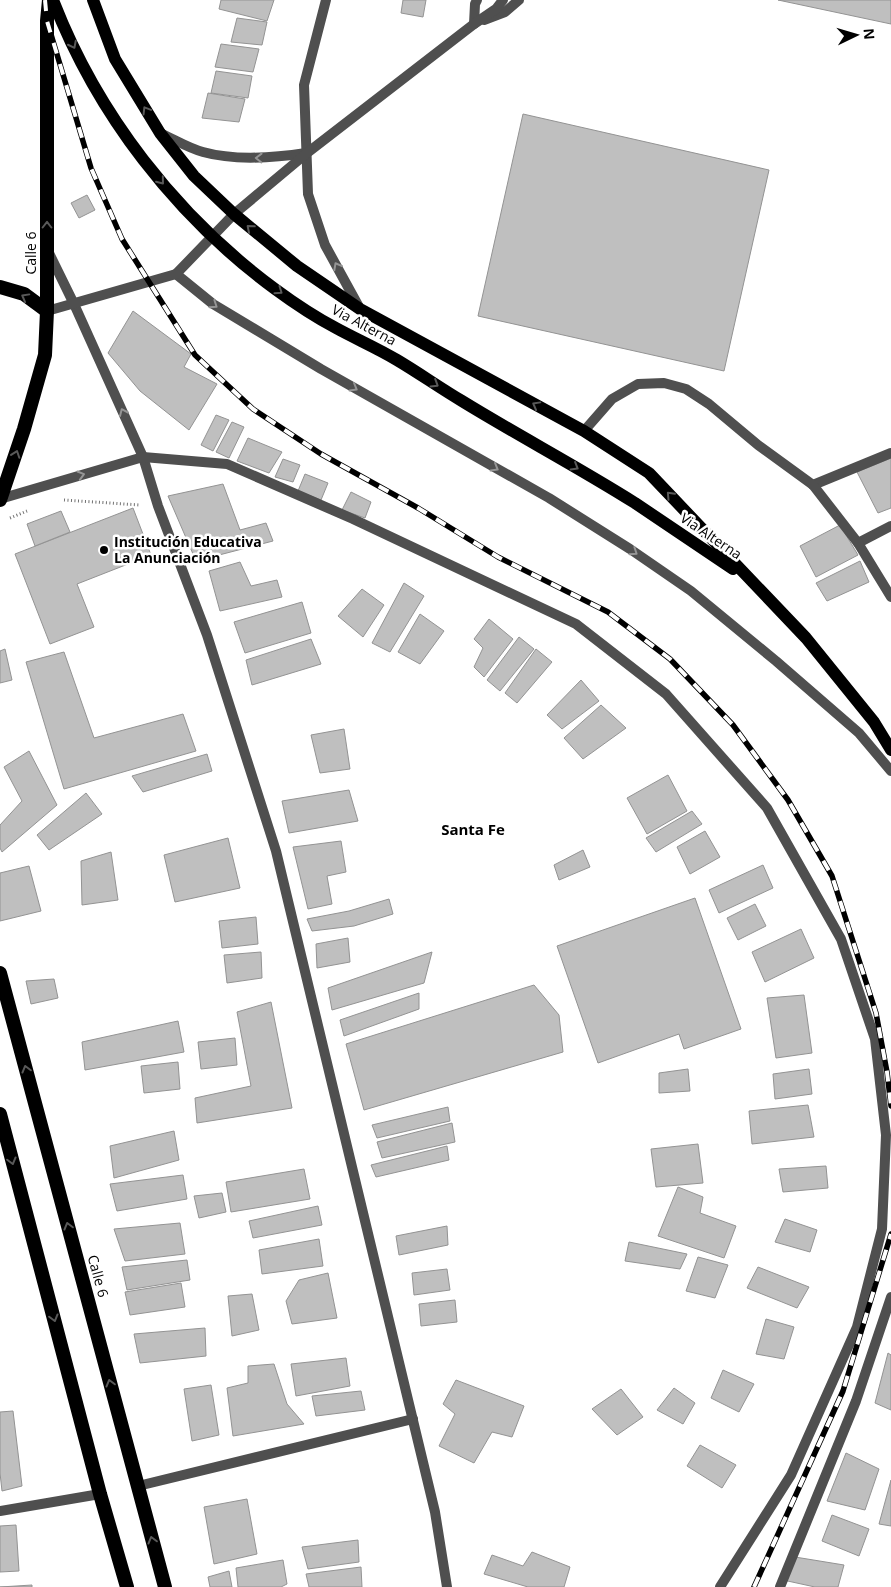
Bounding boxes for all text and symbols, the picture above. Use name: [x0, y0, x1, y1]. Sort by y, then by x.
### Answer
north arrow: [831, 10, 881, 60]
text: N: [859, 27, 879, 40]
one-way arrow: [67, 39, 77, 48]
one-way arrow: [143, 107, 153, 116]
one-way arrow: [254, 153, 262, 163]
one-way arrow: [155, 175, 163, 184]
one-way arrow: [42, 221, 52, 229]
one-way arrow: [247, 225, 256, 234]
street label: Calle 6: [21, 231, 40, 275]
one-way arrow: [333, 262, 343, 271]
one-way arrow: [273, 285, 283, 294]
one-way arrow: [21, 293, 30, 303]
one-way arrow: [209, 299, 218, 308]
street label: Via Alterna: [329, 300, 400, 350]
one-way arrow: [430, 378, 439, 388]
one-way arrow: [349, 381, 358, 391]
one-way arrow: [533, 401, 542, 411]
one-way arrow: [118, 408, 129, 417]
one-way arrow: [10, 450, 20, 458]
one-way arrow: [569, 460, 578, 470]
one-way arrow: [490, 462, 499, 472]
one-way arrow: [76, 470, 84, 480]
one-way arrow: [667, 492, 676, 501]
street label: Via Alterna: [677, 508, 746, 563]
place label: Institución Educativa La Anunciación: [114, 532, 262, 567]
marker: Institución Educativa La Anunciación: [98, 544, 110, 556]
one-way arrow: [629, 546, 638, 555]
district label: Santa Fe: [441, 819, 505, 839]
one-way arrow: [21, 1065, 32, 1073]
one-way arrow: [7, 1156, 17, 1164]
one-way arrow: [63, 1221, 74, 1230]
street label: Calle 6: [84, 1253, 113, 1299]
one-way arrow: [48, 1313, 58, 1322]
one-way arrow: [106, 1379, 116, 1387]
one-way arrow: [148, 1536, 158, 1544]

